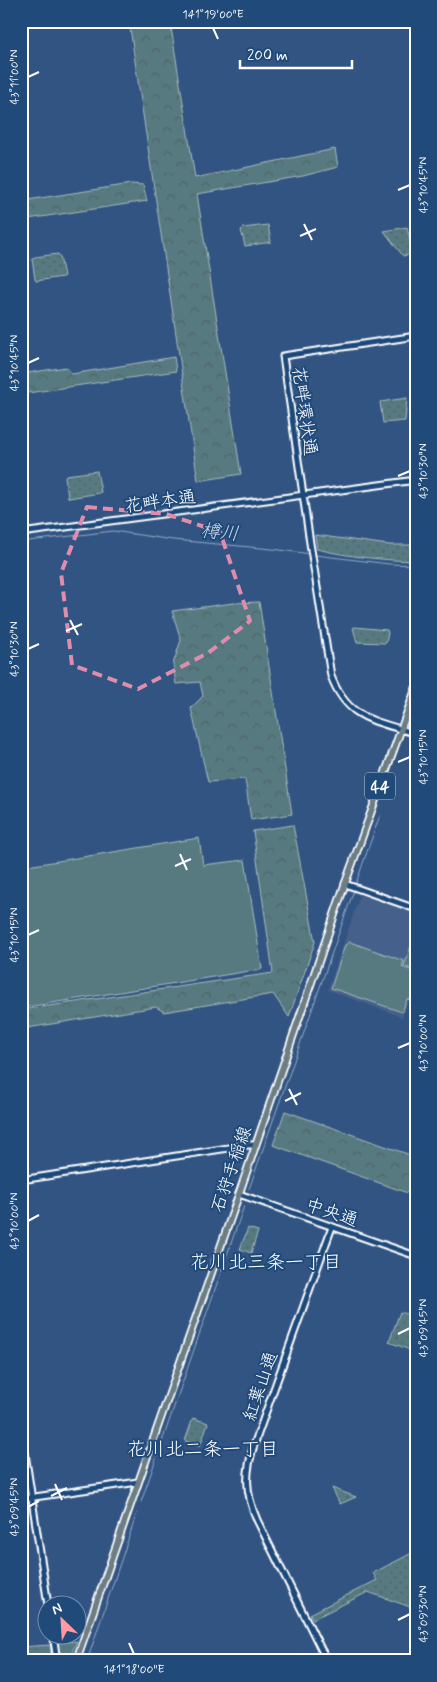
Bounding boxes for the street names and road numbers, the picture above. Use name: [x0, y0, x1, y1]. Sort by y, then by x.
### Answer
street label: 花畔環状通: [286, 365, 322, 457]
street label: 花畔本通: [123, 485, 197, 519]
road number: 44: [365, 772, 395, 799]
street label: 石狩手稲線: [206, 1123, 258, 1216]
street label: 中央通: [302, 1193, 361, 1233]
street label: 紅葉山通: [238, 1348, 284, 1424]

